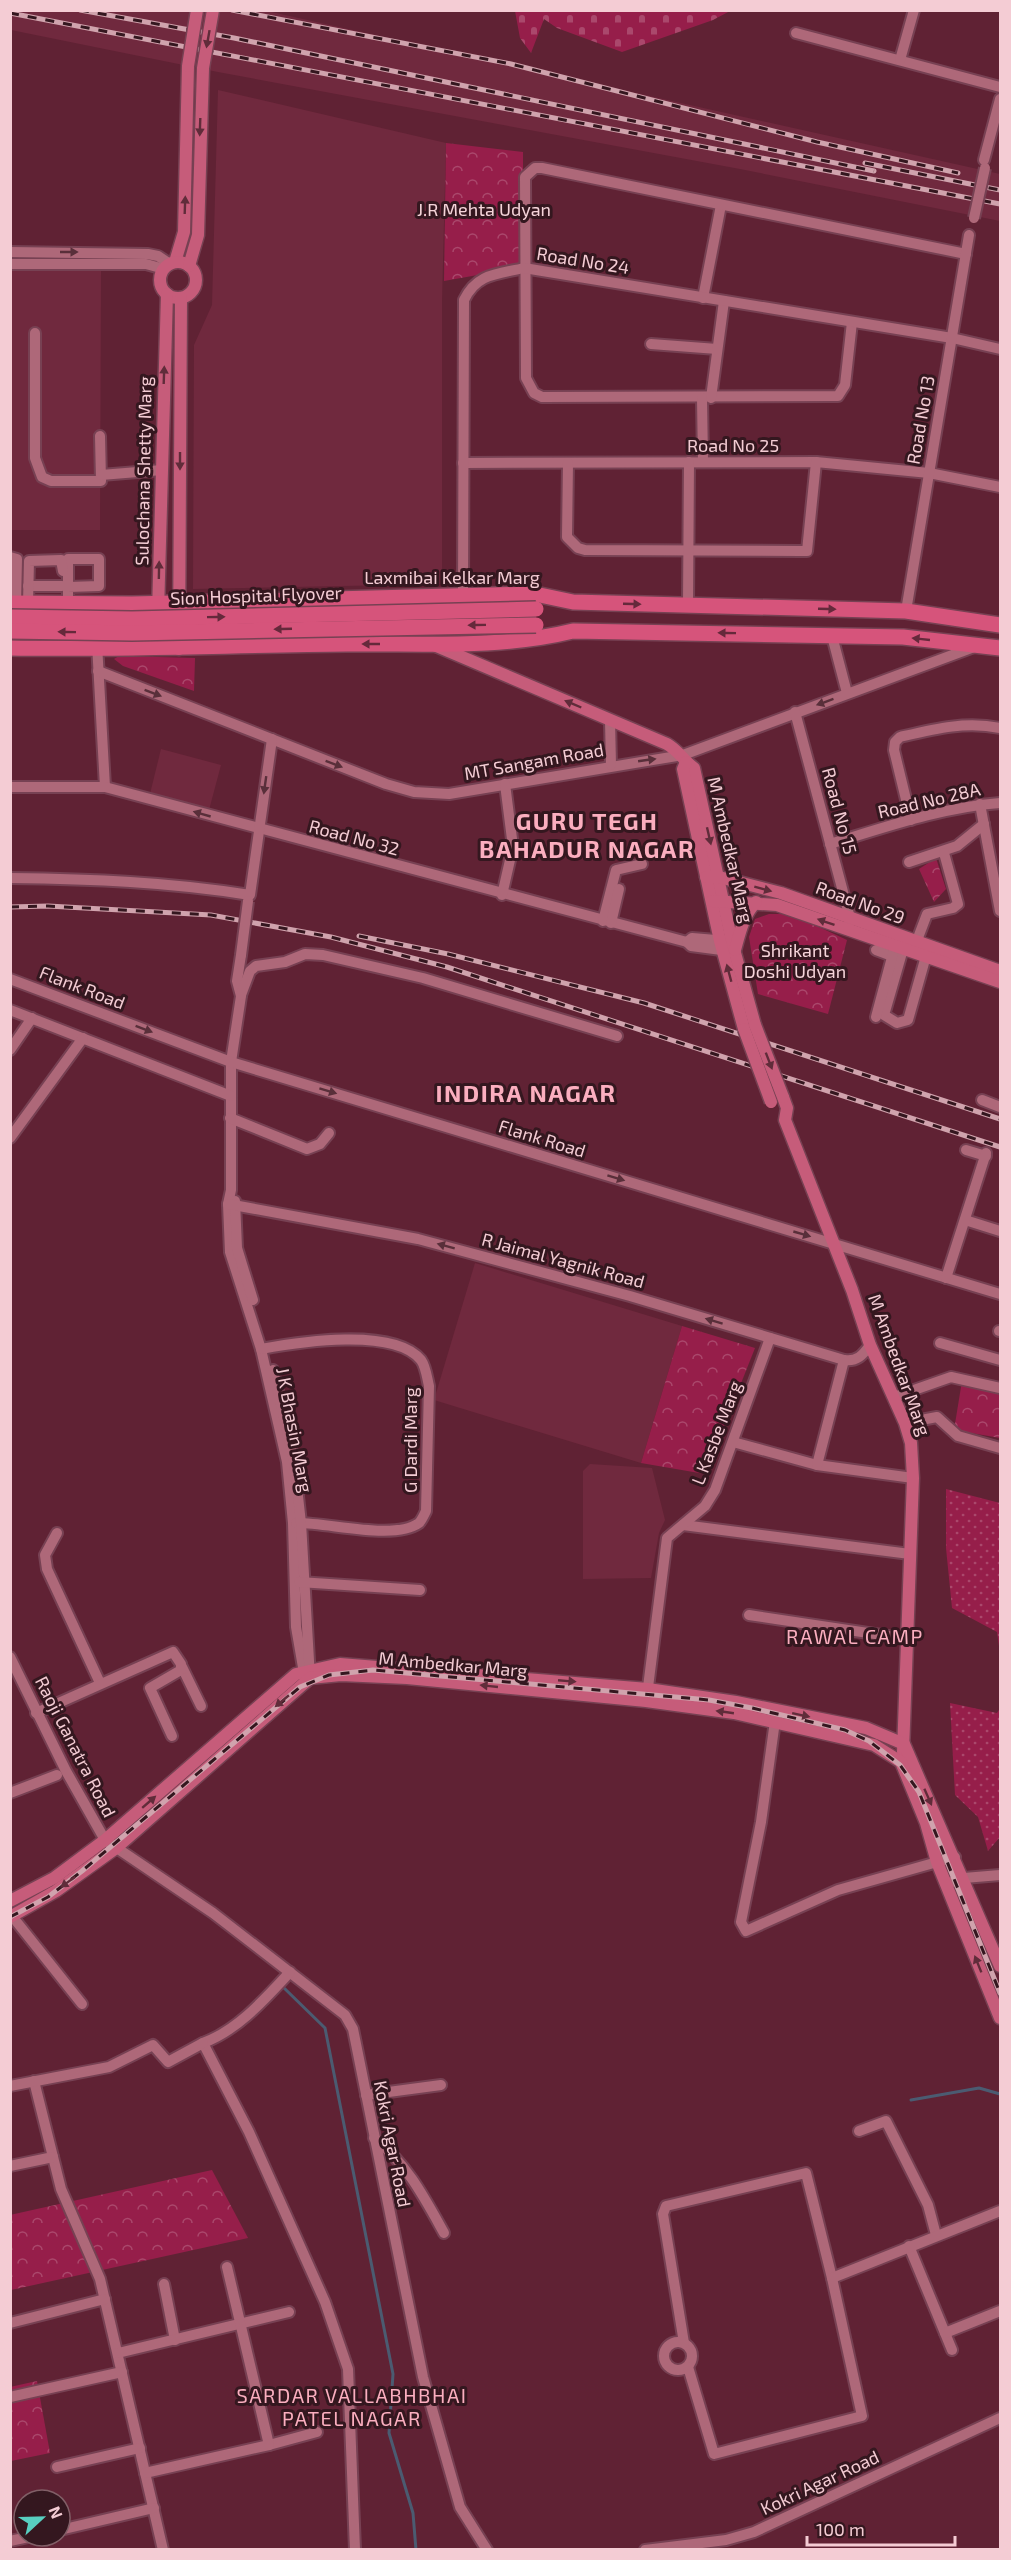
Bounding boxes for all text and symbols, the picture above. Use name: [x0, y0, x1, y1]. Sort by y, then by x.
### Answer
one-way arrow: [203, 30, 212, 49]
one-way arrow: [196, 117, 205, 136]
one-way arrow: [180, 196, 189, 215]
park label: J.R Mehta Udyan: [417, 198, 551, 220]
street label: Road No 24: [535, 242, 631, 278]
one-way arrow: [59, 247, 78, 257]
one-way arrow: [160, 366, 169, 385]
street label: Road No 13: [901, 374, 939, 466]
street label: Sulochana Shetty Marg: [130, 376, 156, 566]
street label: Road No 25: [687, 434, 779, 456]
one-way arrow: [176, 452, 185, 471]
one-way arrow: [154, 561, 164, 580]
street label: Laxmibai Kelkar Marg: [364, 566, 540, 588]
street label: Sion Hospital Flyover: [170, 581, 342, 609]
one-way arrow: [622, 599, 641, 609]
one-way arrow: [817, 604, 836, 614]
one-way arrow: [206, 612, 225, 622]
one-way arrow: [468, 621, 487, 630]
one-way arrow: [273, 625, 292, 634]
one-way arrow: [57, 627, 76, 637]
one-way arrow: [717, 629, 736, 638]
one-way arrow: [912, 635, 931, 644]
one-way arrow: [362, 639, 381, 649]
one-way arrow: [144, 688, 162, 698]
one-way arrow: [815, 697, 833, 707]
one-way arrow: [564, 699, 582, 708]
street label: MT Sangam Road: [462, 738, 605, 784]
one-way arrow: [638, 756, 657, 765]
one-way arrow: [325, 759, 343, 769]
street label: Road No 15: [818, 765, 862, 857]
one-way arrow: [260, 775, 269, 794]
street label: M Ambedkar Marg: [703, 775, 758, 925]
street label: Road No 28A: [875, 777, 983, 823]
district label: GURU TEGH BAHADUR NAGAR: [479, 806, 695, 863]
one-way arrow: [193, 809, 211, 819]
street label: Road No 32: [307, 814, 402, 860]
one-way arrow: [705, 826, 715, 845]
street label: Road No 29: [813, 876, 908, 928]
one-way arrow: [754, 884, 772, 894]
one-way arrow: [817, 917, 835, 927]
park label: Shrikant Doshi Udyan: [744, 939, 846, 982]
street label: Flank Road: [36, 961, 128, 1013]
one-way arrow: [723, 964, 733, 982]
one-way arrow: [135, 1025, 153, 1034]
one-way arrow: [764, 1052, 774, 1070]
district label: INDIRA NAGAR: [435, 1078, 617, 1107]
one-way arrow: [319, 1087, 337, 1096]
street label: Flank Road: [496, 1114, 588, 1162]
one-way arrow: [607, 1174, 625, 1183]
street label: R Jaimal Yagnik Road: [479, 1228, 647, 1292]
one-way arrow: [793, 1230, 811, 1239]
one-way arrow: [436, 1241, 454, 1250]
street label: M Ambedkar Marg: [864, 1291, 936, 1439]
one-way arrow: [705, 1316, 723, 1325]
street label: J K Bhasin Marg: [272, 1365, 318, 1494]
street label: L Kasbe Marg: [686, 1378, 746, 1488]
street label: G Dardi Marg: [399, 1387, 421, 1493]
district label: RAWAL CAMP: [786, 1624, 924, 1648]
street label: M Ambedkar Marg: [378, 1647, 528, 1681]
street label: Raoji Ganatra Road: [31, 1672, 121, 1821]
one-way arrow: [557, 1676, 576, 1686]
one-way arrow: [480, 1681, 499, 1691]
one-way arrow: [275, 1694, 290, 1707]
one-way arrow: [715, 1707, 734, 1716]
one-way arrow: [792, 1711, 811, 1720]
one-way arrow: [923, 1789, 933, 1807]
one-way arrow: [141, 1796, 156, 1809]
one-way arrow: [61, 1876, 76, 1888]
one-way arrow: [973, 1955, 982, 1973]
street label: Kokri Agar Road: [370, 2079, 416, 2209]
district label: SARDAR VALLABHBHAI PATEL NAGAR: [236, 2383, 468, 2430]
street label: Kokri Agar Road: [757, 2445, 882, 2519]
north arrow: [12, 2488, 72, 2548]
text: N: [45, 2503, 67, 2521]
scale bar: [807, 2509, 956, 2547]
text: 100 m: [816, 2518, 865, 2540]

